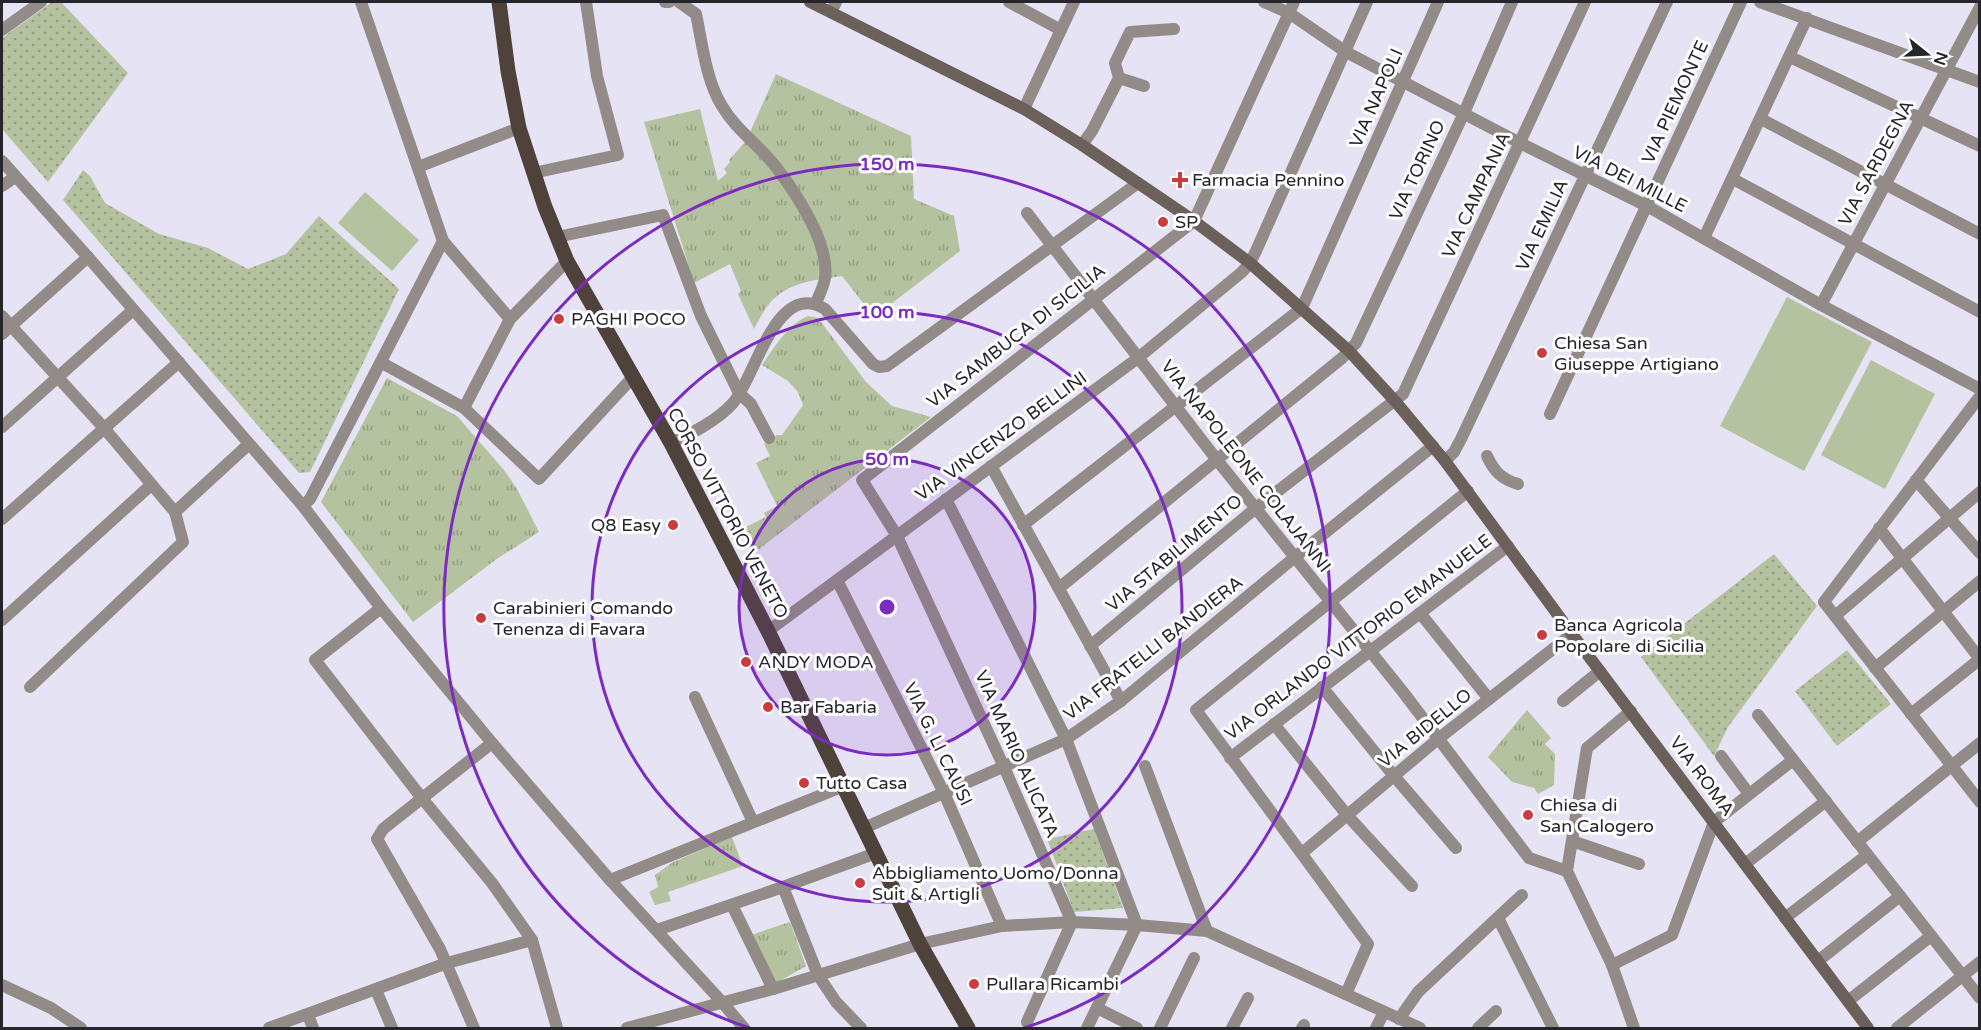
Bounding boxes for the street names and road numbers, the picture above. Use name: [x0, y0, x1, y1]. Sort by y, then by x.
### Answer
street label: VIA PIEMONTE: [1637, 37, 1713, 167]
street label: VIA NAPOLI: [1344, 45, 1408, 151]
street label: VIA SARDEGNA: [1834, 96, 1918, 230]
street label: VIA TORINO: [1384, 116, 1450, 224]
street label: VIA CAMPANIA: [1437, 128, 1515, 262]
street label: VIA DEI MILLE: [1569, 141, 1691, 217]
street label: VIA EMILIA: [1511, 176, 1573, 274]
street label: VIA SAMBUCA DI SICILIA: [922, 259, 1110, 413]
street label: VIA NAPOLEONE COLAJANNI: [1156, 355, 1336, 577]
street label: VIA VINCENZO BELLINI: [911, 366, 1091, 506]
street label: CORSO VITTORIO VENETO: [663, 404, 793, 622]
street label: VIA STABILIMENTO: [1101, 490, 1247, 616]
street label: VIA ORLANDO VITTORIO EMANUELE: [1220, 529, 1496, 745]
street label: VIA FRATELLI BANDIERA: [1059, 571, 1247, 725]
street label: VIA MARIO ALICATA: [970, 667, 1064, 841]
street label: VIA G. LI CAUSI: [899, 679, 977, 809]
street label: VIA BIDELLO: [1374, 684, 1476, 772]
street label: VIA ROMA: [1665, 732, 1739, 820]

